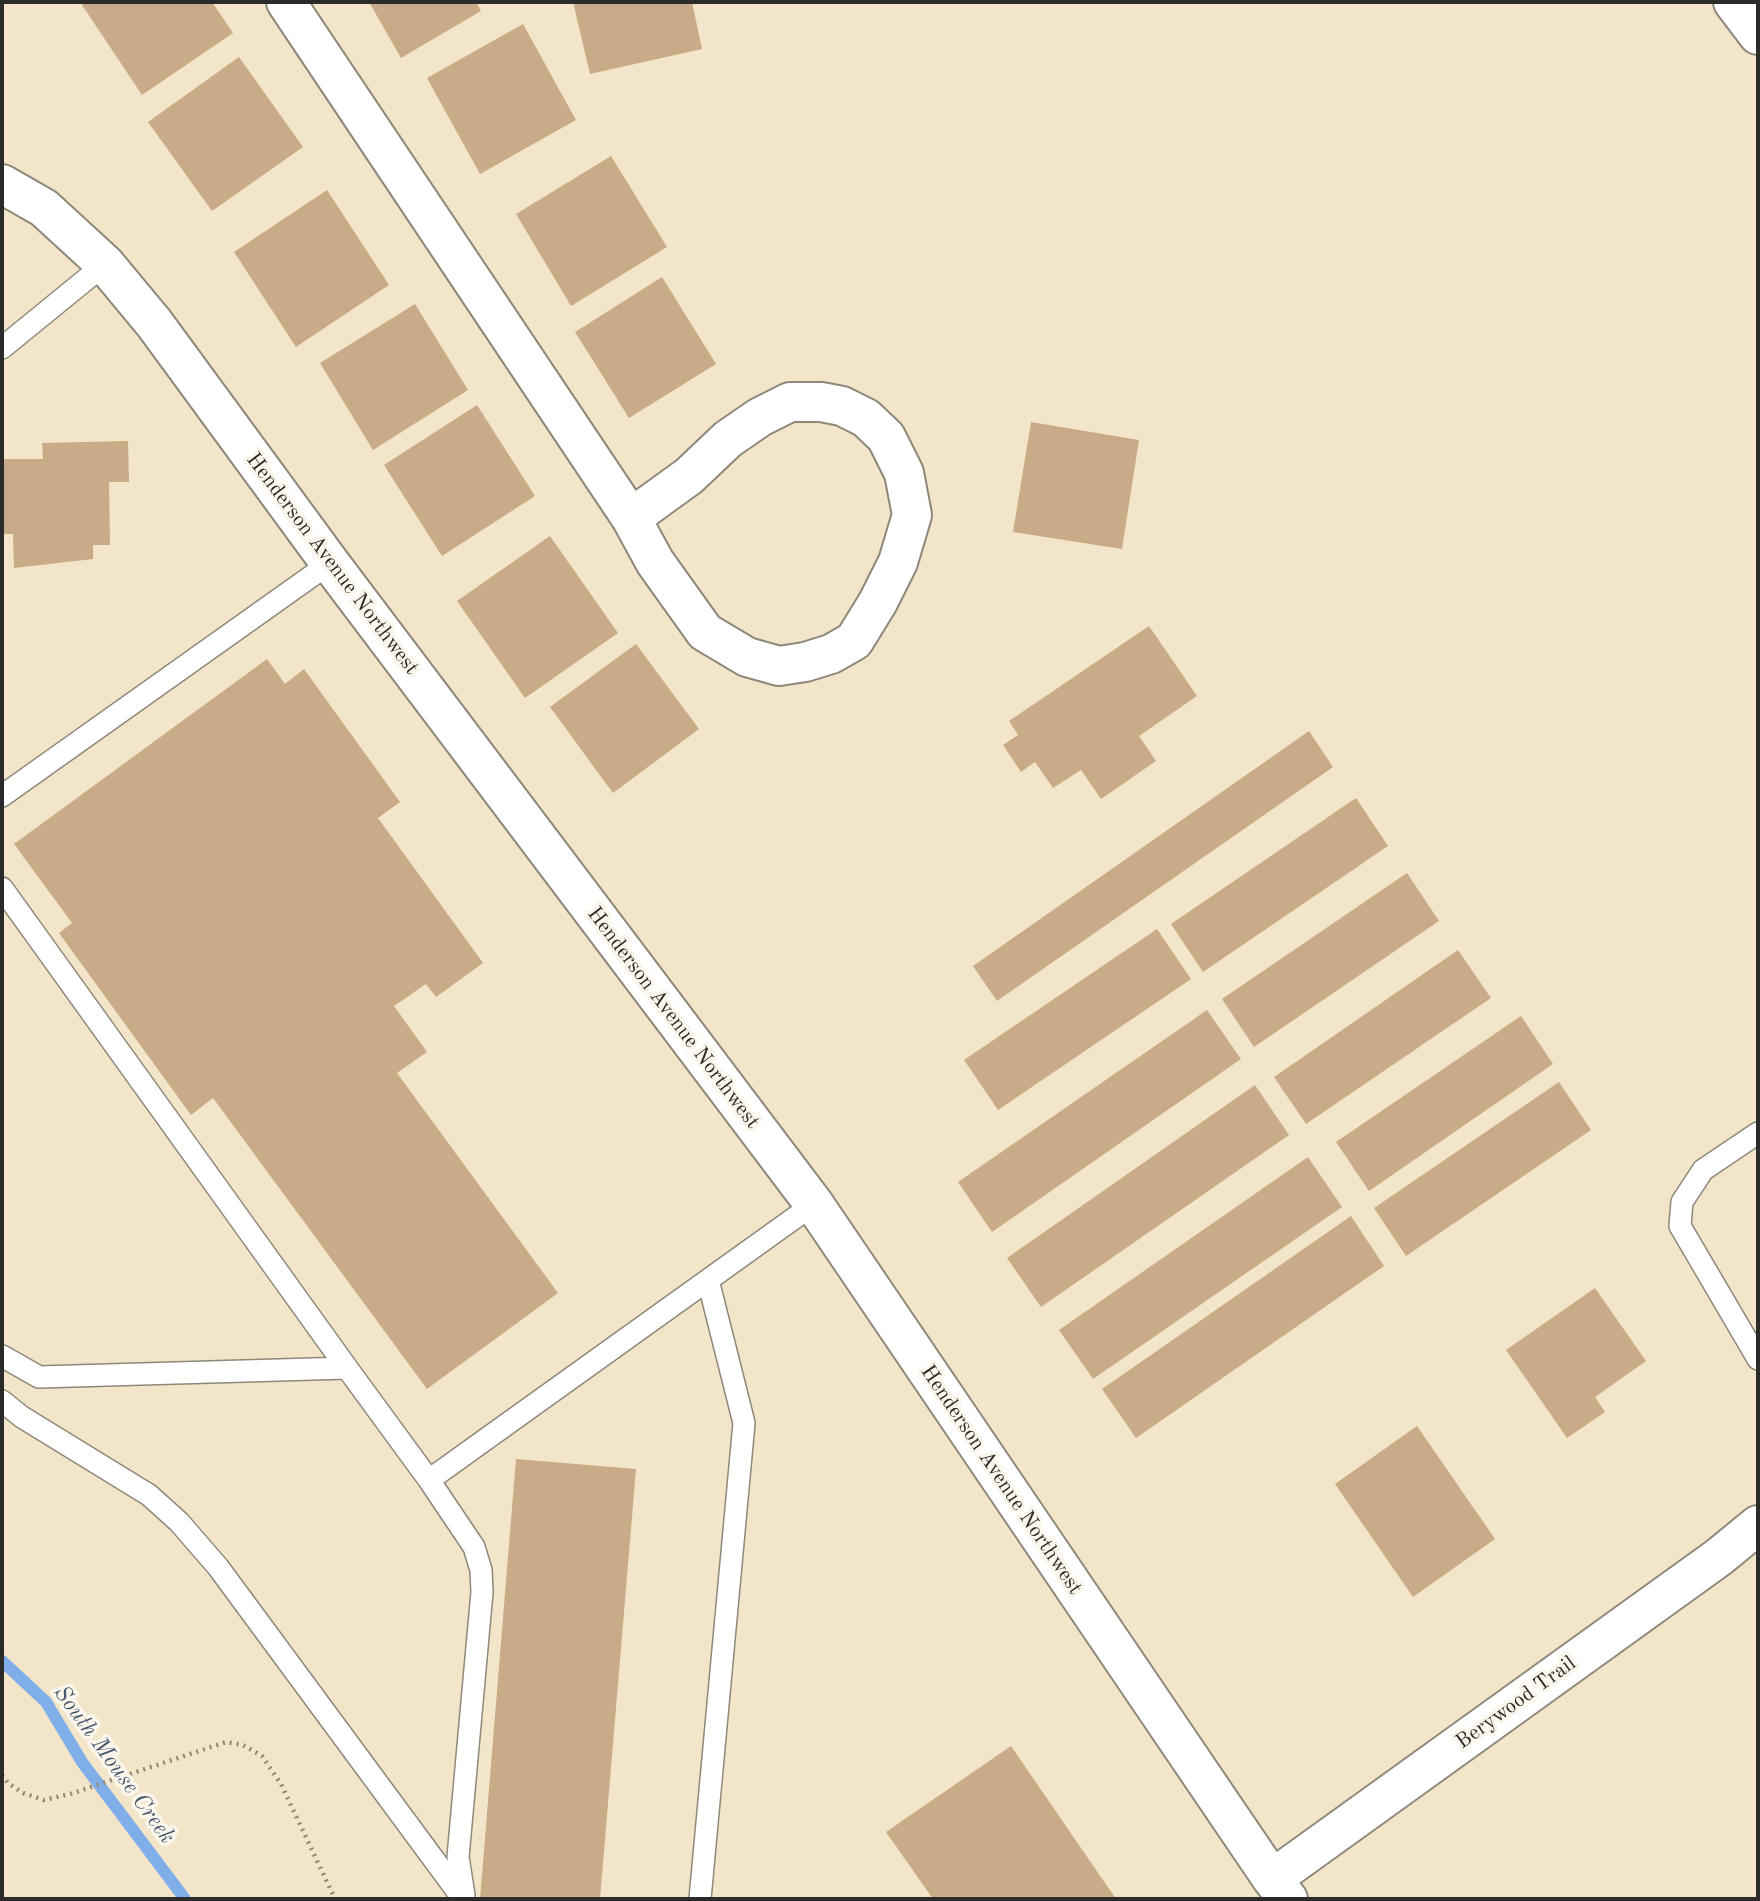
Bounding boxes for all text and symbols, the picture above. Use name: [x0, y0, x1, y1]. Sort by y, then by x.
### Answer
street label: Henderson Avenue Northwest: [240, 448, 424, 680]
street label: Henderson Avenue Northwest: [581, 902, 765, 1134]
street label: Henderson Avenue Northwest: [915, 1360, 1087, 1600]
street label: Berywood Trail: [1451, 1651, 1581, 1755]
water label: South Mouse Creek: [47, 1680, 181, 1850]

